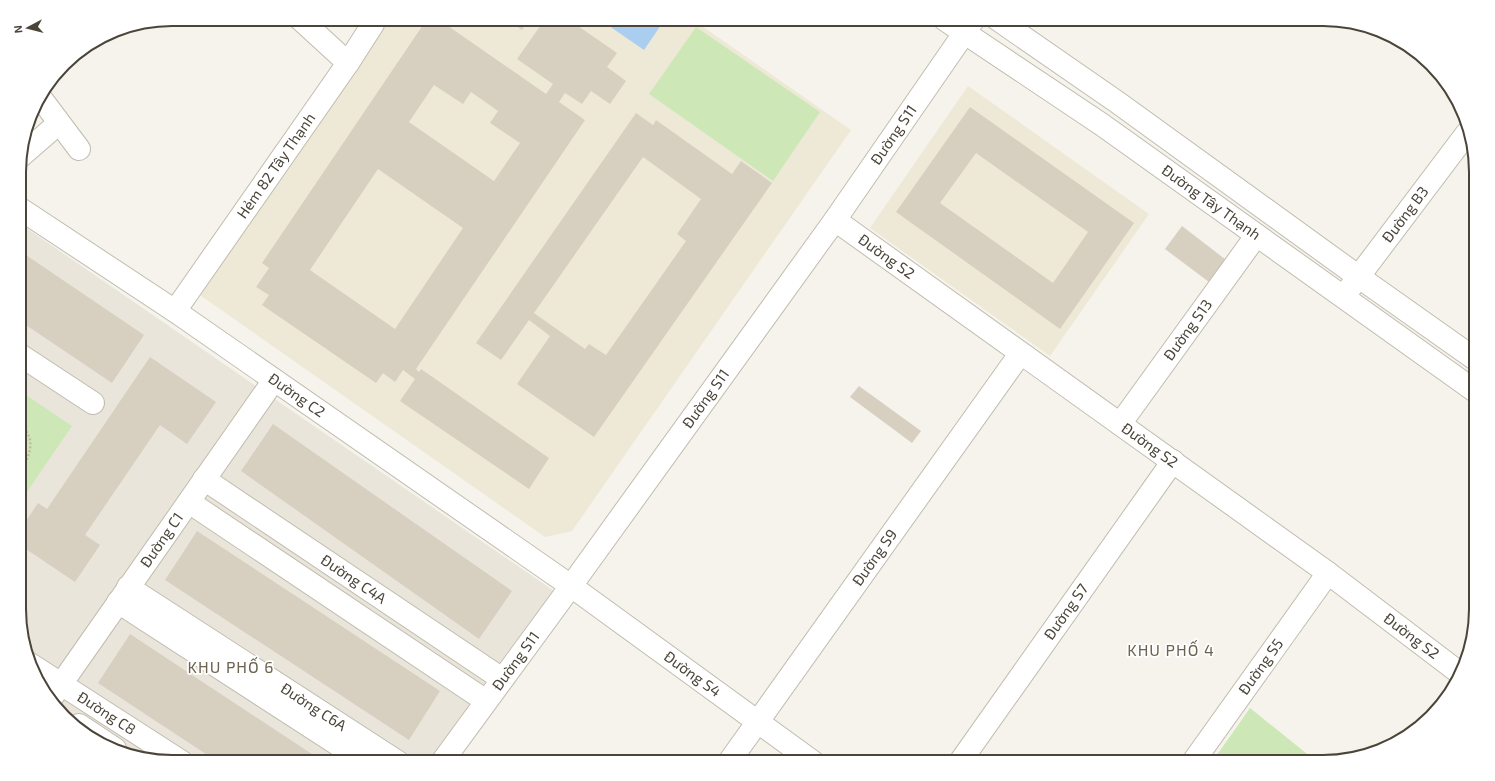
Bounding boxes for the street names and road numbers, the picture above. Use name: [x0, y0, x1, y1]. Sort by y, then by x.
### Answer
street label: Đường S11: [866, 101, 920, 168]
street label: Hẻm 82 Tây Thạnh: [232, 109, 318, 221]
street label: Đường Tây Thạnh: [1159, 160, 1264, 243]
street label: Đường B3: [1378, 182, 1432, 246]
street label: Đường S2: [855, 230, 918, 282]
street label: Đường S13: [1159, 295, 1215, 363]
street label: Đường S11: [678, 365, 733, 431]
street label: Đường C2: [265, 369, 329, 421]
street label: Đường S2: [1119, 418, 1182, 471]
street label: Đường C1: [136, 509, 186, 571]
street label: Đường S9: [848, 525, 900, 589]
street label: Đường C4A: [318, 550, 391, 607]
street label: Đường S7: [1040, 580, 1092, 643]
street label: Đường S2: [1381, 609, 1443, 662]
street label: Đường S11: [488, 628, 543, 694]
street label: Đường S5: [1234, 635, 1286, 698]
street label: Đường S4: [661, 647, 725, 700]
street label: Đường C6A: [278, 679, 351, 735]
street label: Đường C8: [74, 687, 140, 738]

